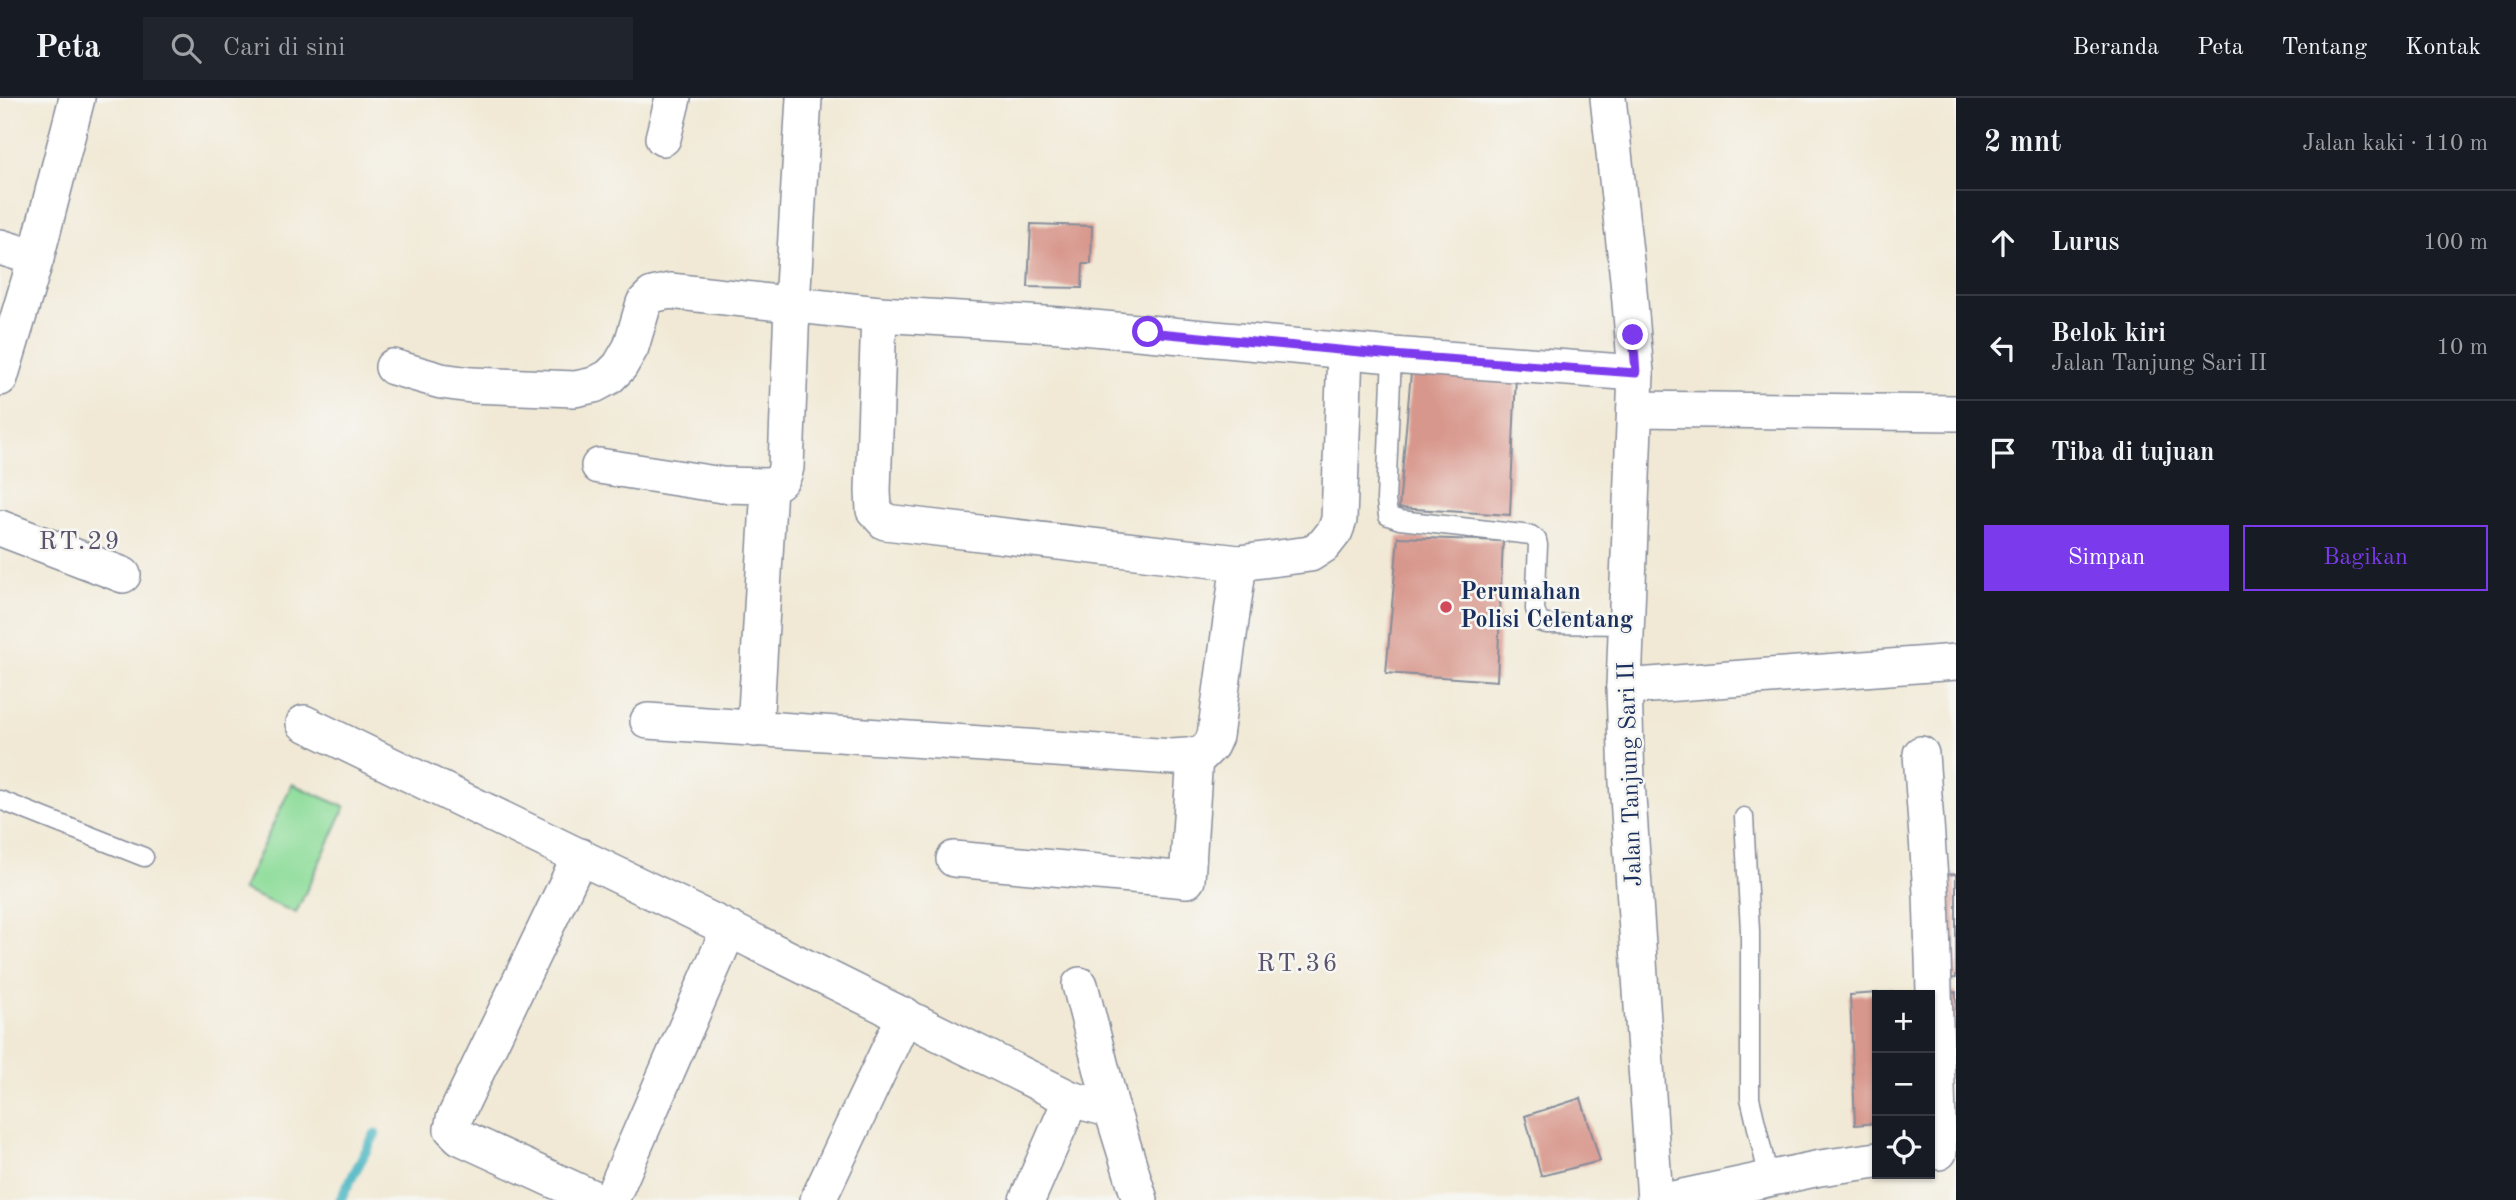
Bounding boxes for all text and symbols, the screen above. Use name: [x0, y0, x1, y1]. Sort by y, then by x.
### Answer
search box: [143, 17, 633, 80]
icon: search: [167, 29, 205, 67]
text: Peta: [35, 32, 101, 65]
text: Cari di sini: [223, 35, 345, 61]
text: Beranda: [2073, 36, 2159, 60]
text: Peta: [2197, 36, 2244, 60]
text: Tentang: [2282, 36, 2367, 60]
text: Kontak: [2405, 36, 2481, 60]
text: 2 mnt: [1984, 128, 2061, 158]
text: Jalan kaki · 110 m: [2302, 132, 2488, 155]
icon: ahead: [1984, 224, 2022, 262]
text: Lurus: [2051, 230, 2119, 256]
text: 100 m: [2423, 231, 2488, 254]
route start: [1132, 316, 1163, 347]
route end: [1617, 319, 1648, 350]
text: Belok kiri: [2051, 321, 2166, 347]
icon: left: [1984, 329, 2022, 367]
text: 10 m: [2437, 336, 2488, 359]
text: Jalan Tanjung Sari II: [2051, 352, 2267, 375]
icon: arrive: [1984, 434, 2022, 472]
text: Tiba di tujuan: [2051, 440, 2215, 466]
button: Simpan: [1984, 525, 2229, 591]
button: Bagikan: [2243, 525, 2488, 591]
district label: RT.29: [39, 529, 121, 555]
place label: Perumahan Polisi Celentang: [1460, 581, 1634, 633]
marker: Perumahan Polisi Celentang: [1438, 599, 1454, 615]
street label: Jalan Tanjung Sari II: [1615, 661, 1647, 887]
district label: RT.36: [1257, 951, 1339, 977]
map controls: [1872, 990, 1935, 1179]
button: +: [1872, 990, 1935, 1053]
button: −: [1872, 1053, 1935, 1116]
button: locate: [1872, 1116, 1935, 1179]

